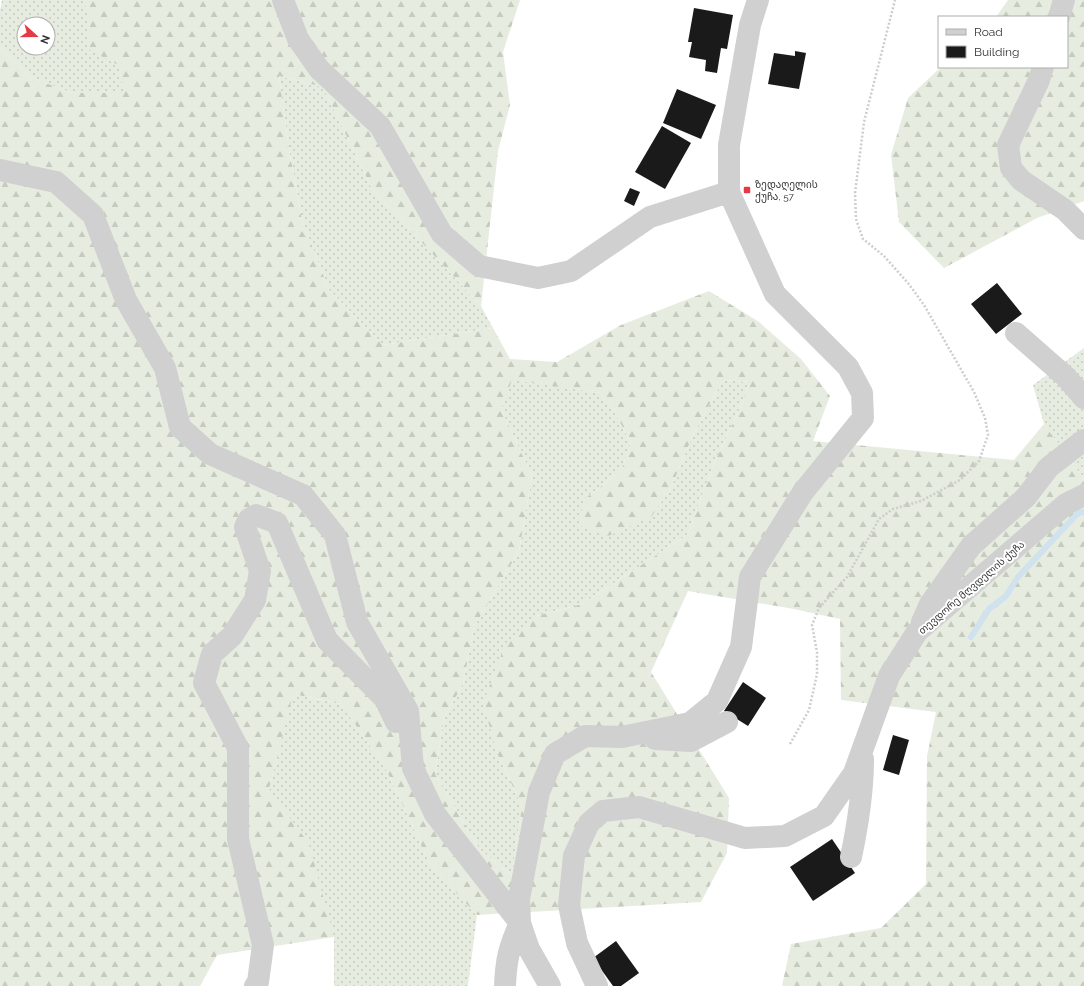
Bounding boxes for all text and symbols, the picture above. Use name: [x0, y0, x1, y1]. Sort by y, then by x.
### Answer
north arrow: [16, 16, 56, 56]
legend: [938, 16, 1068, 68]
text: Road: [974, 25, 1003, 39]
text: N: [37, 33, 52, 46]
text: Building: [974, 45, 1020, 59]
place label: ზედაღელის ქუჩა, 57: [755, 179, 818, 203]
marker: ზედაღელის ქუჩა, 57: [742, 185, 752, 195]
street label: თევდორე მღვდელის ქუჩა: [916, 538, 1027, 637]

